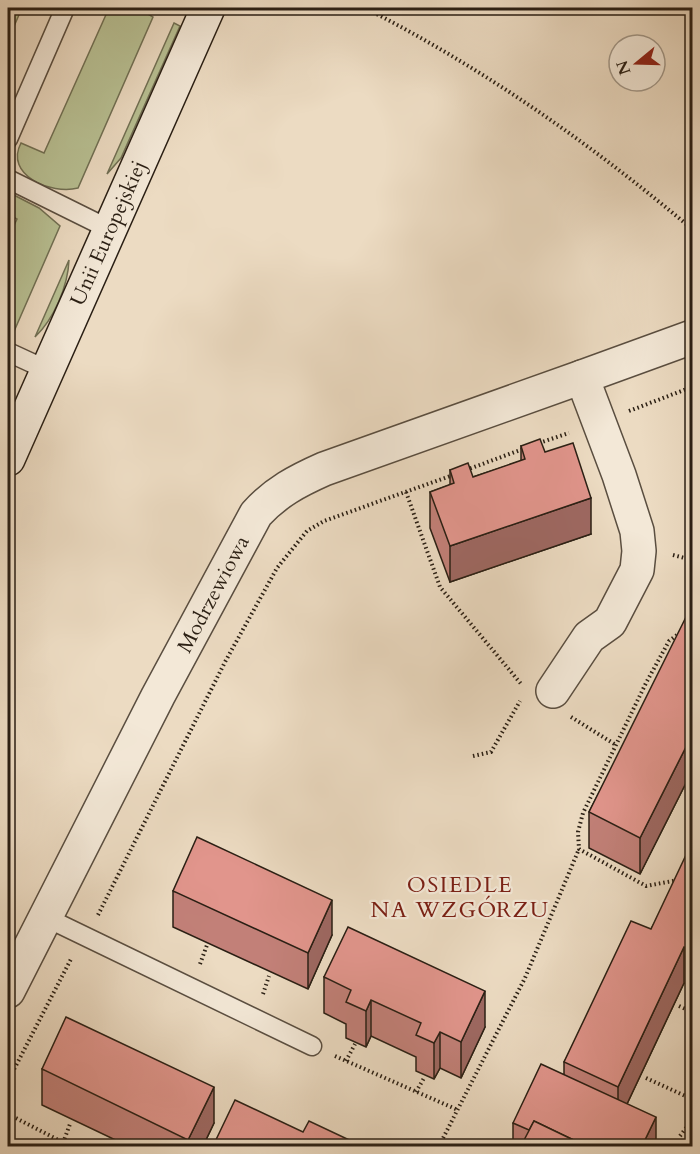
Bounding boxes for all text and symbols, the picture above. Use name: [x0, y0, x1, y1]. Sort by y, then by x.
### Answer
north arrow: [607, 33, 667, 93]
text: N: [611, 57, 636, 78]
street label: Unii Europejskiej: [63, 156, 153, 310]
street label: Modrzewiowa: [170, 531, 257, 658]
district label: OSIEDLE NA WZGÓRZU: [371, 870, 549, 925]

